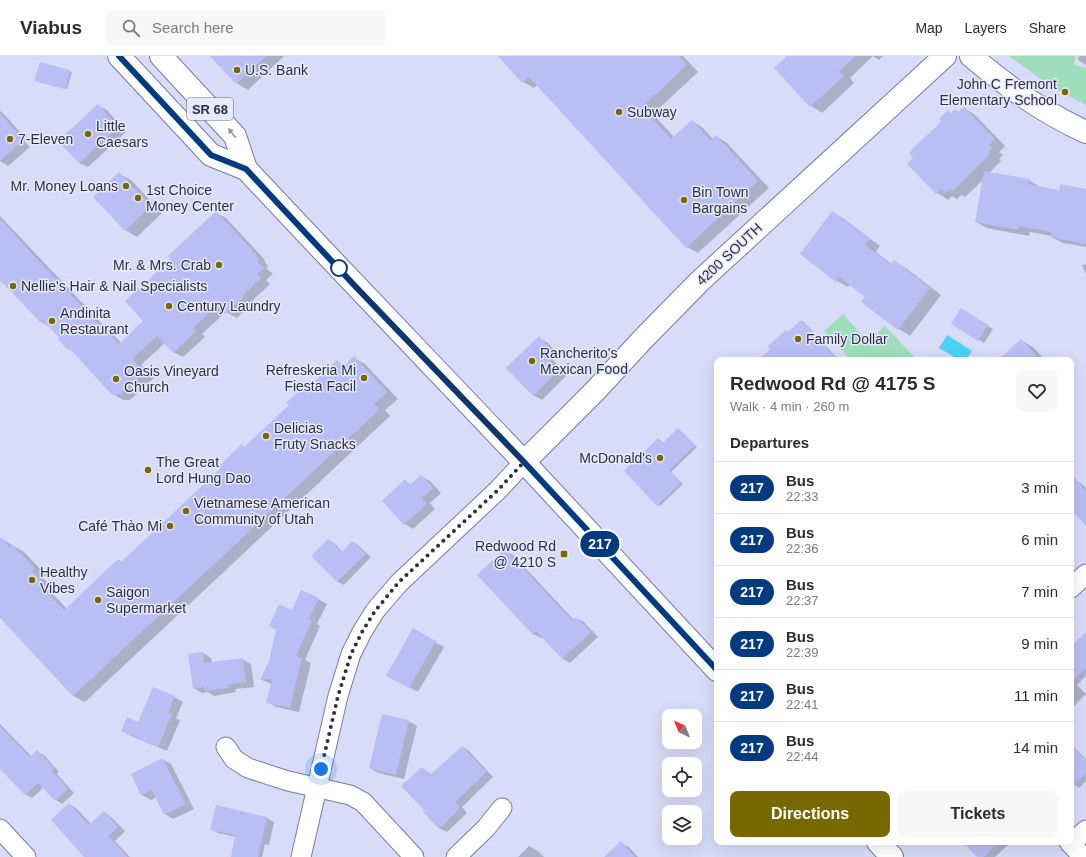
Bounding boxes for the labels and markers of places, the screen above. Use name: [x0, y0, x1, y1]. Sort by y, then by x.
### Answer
place label: U.S. Bank: [245, 62, 309, 78]
marker: U.S. Bank: [232, 65, 242, 75]
place label: John C Fremont Elementary School: [939, 76, 1057, 108]
marker: John C Fremont Elementary School: [1060, 87, 1070, 97]
place label: Subway: [627, 104, 677, 120]
marker: Subway: [614, 107, 624, 117]
place label: Little Caesars: [96, 118, 148, 150]
marker: Little Caesars: [83, 129, 93, 139]
place label: 7-Eleven: [18, 131, 73, 147]
marker: 7-Eleven: [5, 134, 15, 144]
place label: Mr. Money Loans: [11, 178, 118, 194]
marker: Mr. Money Loans: [121, 181, 131, 191]
place label: 1st Choice Money Center: [146, 182, 234, 214]
place label: Bin Town Bargains: [692, 184, 749, 216]
marker: 1st Choice Money Center: [133, 193, 143, 203]
marker: Bin Town Bargains: [679, 195, 689, 205]
place label: Mr. & Mrs. Crab: [113, 257, 211, 273]
unlabelled marker: [330, 259, 348, 277]
marker: Mr. & Mrs. Crab: [214, 260, 224, 270]
place label: Nellie's Hair & Nail Specialists: [21, 278, 207, 294]
marker: Nellie's Hair & Nail Specialists: [8, 281, 18, 291]
place label: Century Laundry: [177, 298, 281, 314]
marker: Century Laundry: [164, 301, 174, 311]
place label: Andinita Restaurant: [60, 305, 129, 337]
marker: Andinita Restaurant: [47, 316, 57, 326]
place label: Family Dollar: [806, 331, 888, 347]
marker: Family Dollar: [793, 334, 803, 344]
place label: Rancherito's Mexican Food: [540, 345, 628, 377]
marker: Rancherito's Mexican Food: [527, 356, 537, 366]
place label: Refreskeria Mi Fiesta Facil: [266, 362, 356, 394]
place label: Oasis Vineyard Church: [124, 363, 219, 395]
marker: Refreskeria Mi Fiesta Facil: [359, 373, 369, 383]
marker: Oasis Vineyard Church: [111, 374, 121, 384]
place label: Delicias Fruty Snacks: [274, 420, 356, 452]
marker: Delicias Fruty Snacks: [261, 431, 271, 441]
place label: McDonald's: [579, 450, 652, 466]
marker: McDonald's: [655, 453, 665, 463]
place label: The Great Lord Hung Dao: [156, 454, 251, 486]
marker: The Great Lord Hung Dao: [143, 465, 153, 475]
place label: Vietnamese American Community of Utah: [194, 495, 330, 527]
marker: Vietnamese American Community of Utah: [181, 506, 191, 516]
place label: Café Thào Mi: [78, 518, 162, 534]
marker: Café Thào Mi: [165, 521, 175, 531]
place label: Redwood Rd @ 4210 S: [475, 538, 556, 570]
marker: Redwood Rd @ 4210 S: [559, 549, 569, 559]
place label: Healthy Vibes: [40, 564, 87, 596]
marker: Healthy Vibes: [27, 575, 37, 585]
place label: Saigon Supermarket: [106, 584, 186, 616]
marker: Saigon Supermarket: [93, 595, 103, 605]

